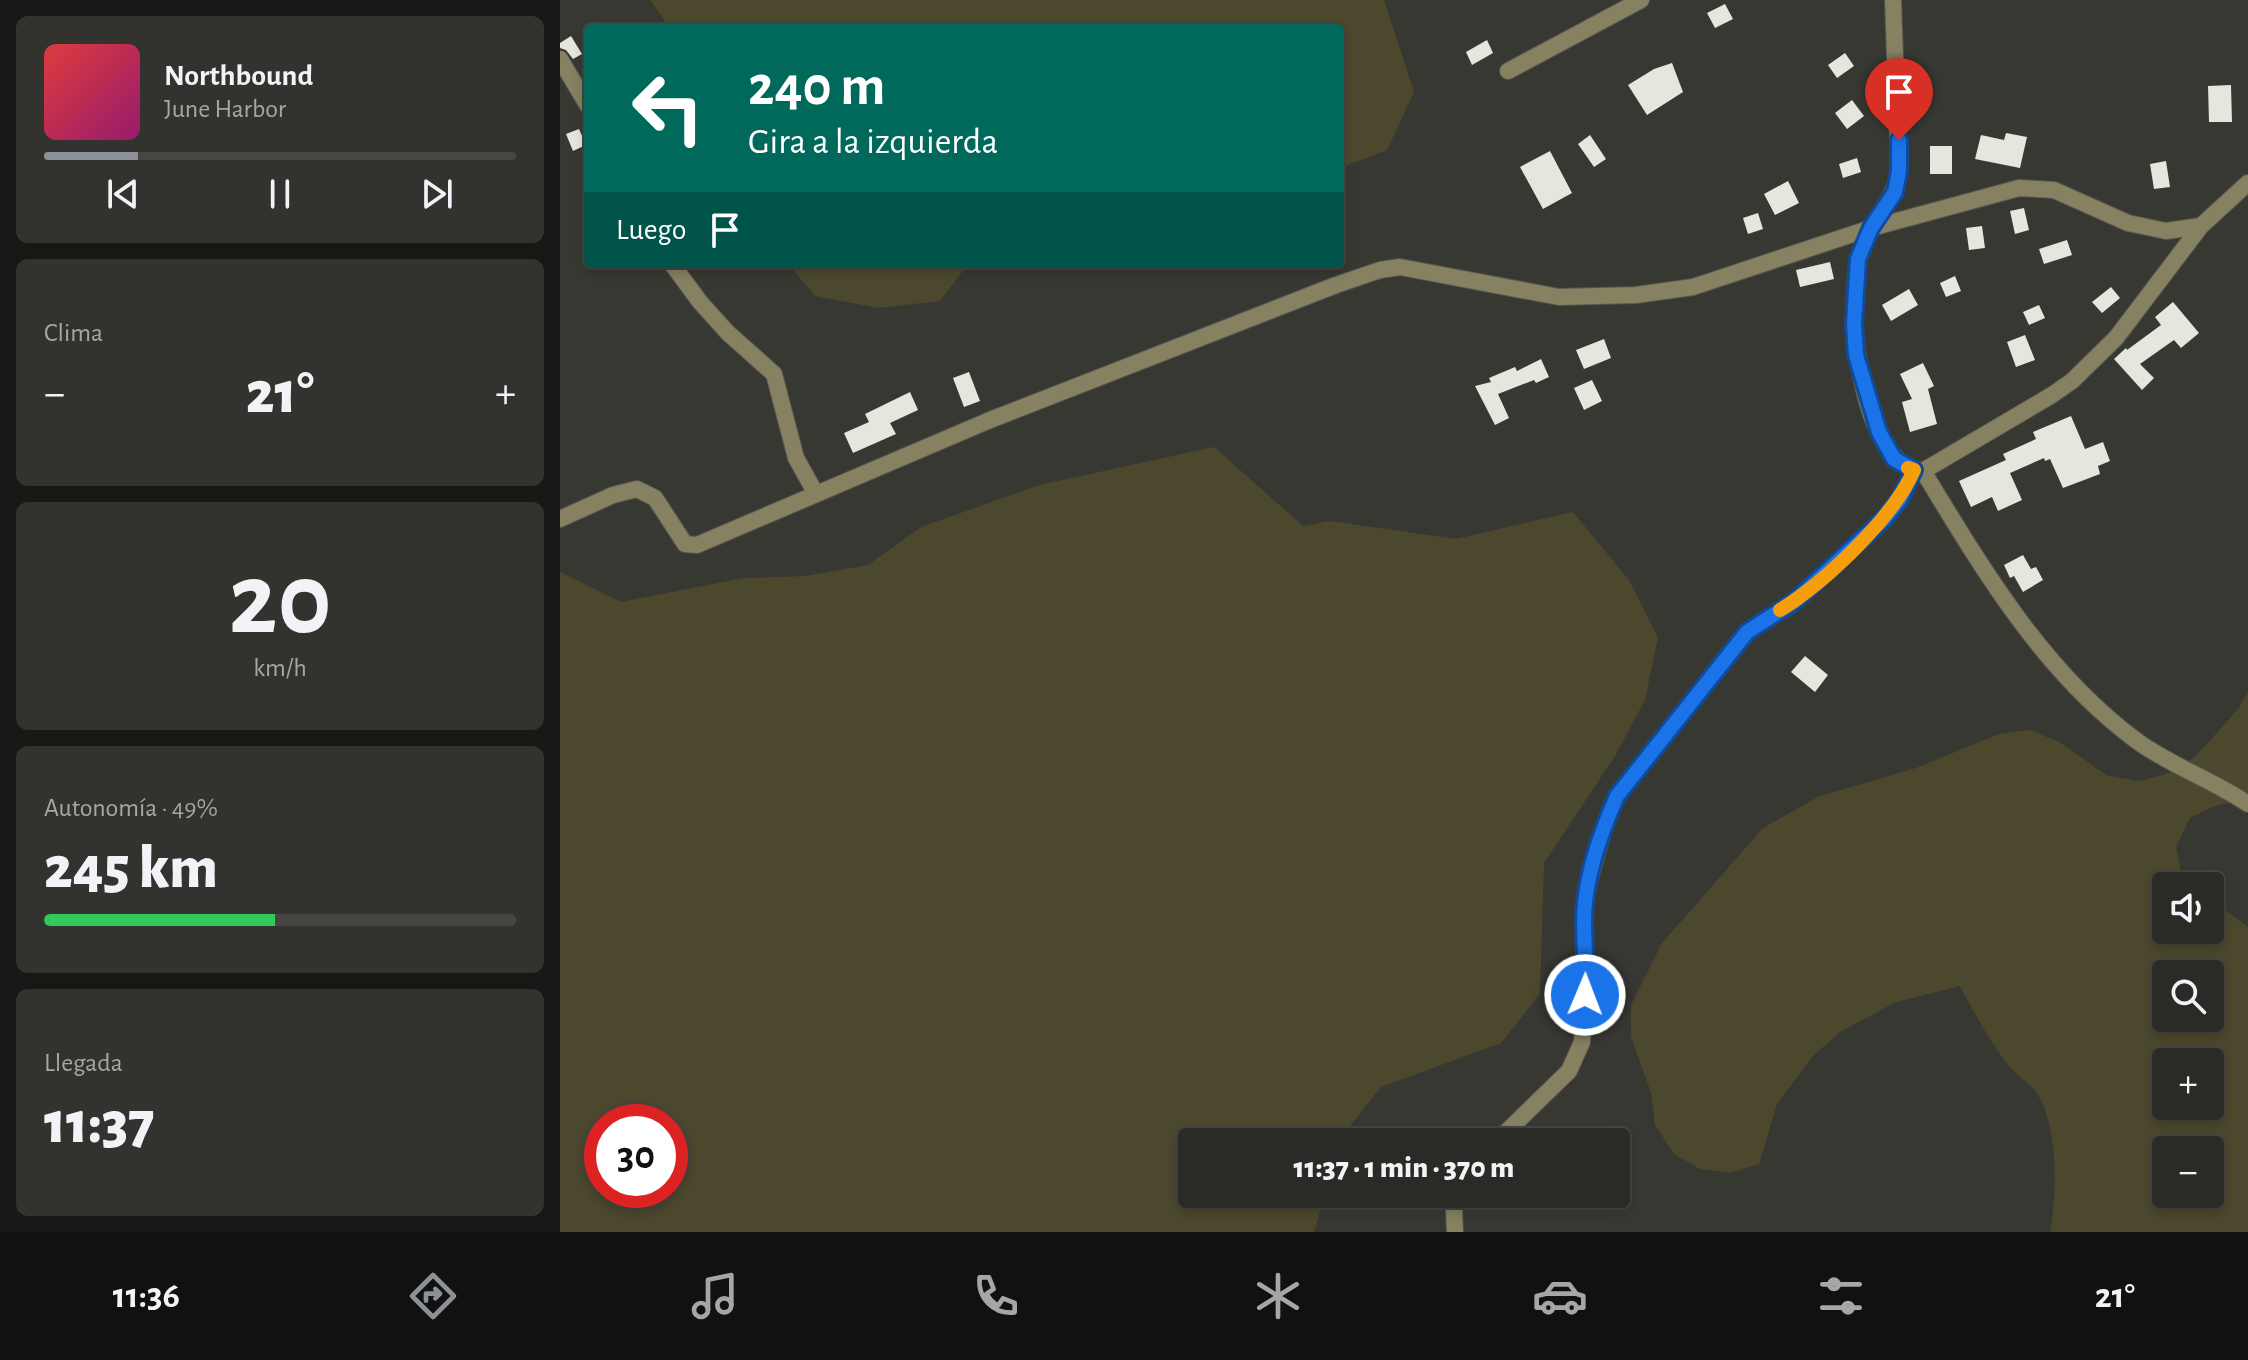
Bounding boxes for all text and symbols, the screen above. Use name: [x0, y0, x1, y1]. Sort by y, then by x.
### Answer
icon: left: [616, 56, 720, 160]
pin: [1865, 58, 1933, 140]
text: 240 m: [748, 59, 885, 115]
text: Northbound: [164, 61, 313, 91]
icon: arrive: [1877, 70, 1921, 114]
text: June Harbor: [164, 96, 286, 122]
text: Gira a la izquierda: [748, 124, 998, 160]
icon: previous: [101, 172, 145, 216]
icon: pause: [258, 172, 302, 216]
icon: next: [415, 172, 459, 216]
icon: arrive: [703, 208, 747, 252]
text: Luego: [616, 215, 687, 245]
text: Clima: [44, 320, 103, 346]
text: 21°: [246, 364, 314, 424]
text: −: [44, 372, 65, 416]
text: +: [495, 372, 516, 416]
text: 20: [228, 549, 332, 653]
text: km/h: [253, 655, 307, 681]
text: Autonomía · 49%: [44, 795, 218, 821]
text: 245 km: [44, 839, 218, 899]
map controls: [2152, 872, 2224, 1208]
button: sound: [2152, 872, 2224, 944]
position arrow: [1543, 953, 1627, 1037]
button: search: [2152, 960, 2224, 1032]
button: +: [2152, 1048, 2224, 1120]
text: Llegada: [44, 1050, 123, 1076]
text: 11:37: [44, 1094, 155, 1154]
speed limit sign: 30: [584, 1104, 688, 1208]
button: −: [2152, 1136, 2224, 1208]
text: 11:37 · 1 min · 370 m: [1294, 1153, 1514, 1183]
icon: directions: [405, 1268, 461, 1324]
icon: music: [687, 1268, 743, 1324]
icon: phone: [968, 1268, 1024, 1324]
icon: climate: [1250, 1268, 1306, 1324]
icon: car: [1532, 1268, 1588, 1324]
icon: filters: [1813, 1268, 1869, 1324]
text: 11:36: [113, 1278, 180, 1314]
text: 21°: [2095, 1278, 2135, 1314]

